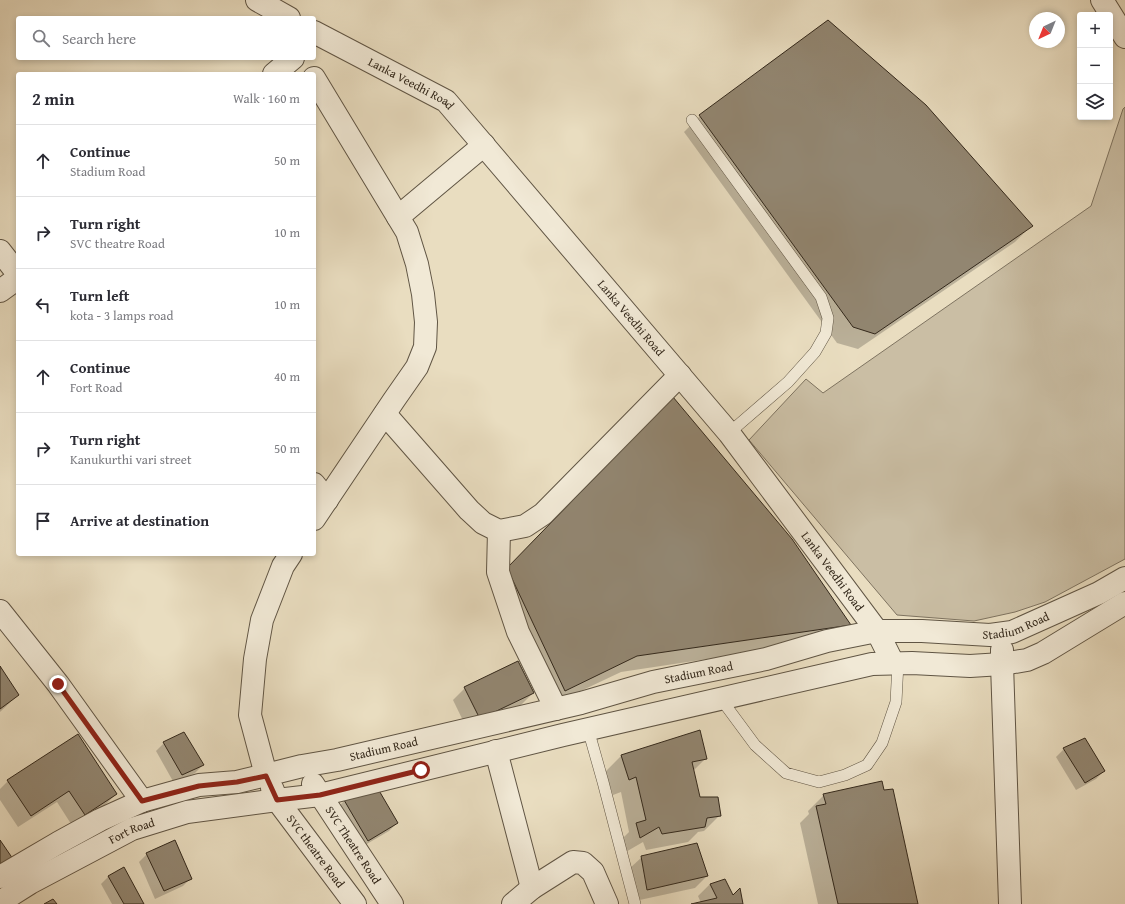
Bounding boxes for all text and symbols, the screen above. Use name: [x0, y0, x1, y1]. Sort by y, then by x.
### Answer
north arrow: [1029, 12, 1065, 48]
map controls: [1077, 12, 1113, 120]
button: +: [1077, 12, 1113, 48]
search box: [16, 16, 316, 60]
icon: search: [30, 27, 52, 49]
text: Search here: [62, 28, 136, 49]
button: −: [1077, 48, 1113, 84]
street label: Lanka Veedhi Road: [365, 53, 459, 113]
button: layers: [1077, 84, 1113, 120]
text: 2 min: [32, 86, 74, 111]
text: Walk · 160 m: [233, 89, 300, 108]
text: Continue: [70, 141, 131, 162]
icon: ahead: [32, 150, 54, 172]
text: 50 m: [274, 151, 300, 170]
text: Stadium Road: [70, 162, 145, 181]
text: Turn right: [70, 213, 141, 234]
icon: right: [32, 222, 54, 244]
text: 10 m: [274, 223, 300, 242]
text: SVC theatre Road: [70, 234, 165, 253]
street label: Lanka Veedhi Road: [594, 276, 669, 360]
text: Turn left: [70, 285, 129, 306]
icon: left: [32, 294, 54, 316]
text: 10 m: [274, 295, 300, 314]
text: kota - 3 lamps road: [70, 306, 173, 325]
text: Continue: [70, 357, 131, 378]
icon: ahead: [32, 366, 54, 388]
text: 40 m: [274, 367, 300, 386]
text: Fort Road: [70, 378, 122, 397]
text: Turn right: [70, 429, 141, 450]
icon: right: [32, 438, 54, 460]
text: 50 m: [274, 439, 300, 458]
text: Kanukurthi vari street: [70, 450, 192, 469]
icon: arrive: [32, 510, 54, 532]
text: Arrive at destination: [70, 510, 209, 531]
street label: Lanka Veedhi Road: [797, 528, 869, 615]
street label: Stadium Road: [982, 607, 1052, 643]
street label: Stadium Road: [663, 657, 735, 688]
route end: [49, 675, 67, 693]
street label: Stadium Road: [348, 732, 420, 765]
route start: [412, 761, 430, 779]
street label: SVC Theatre Road: [322, 802, 386, 888]
street label: SVC theatre Road: [283, 811, 349, 892]
street label: Fort Road: [106, 813, 157, 848]

